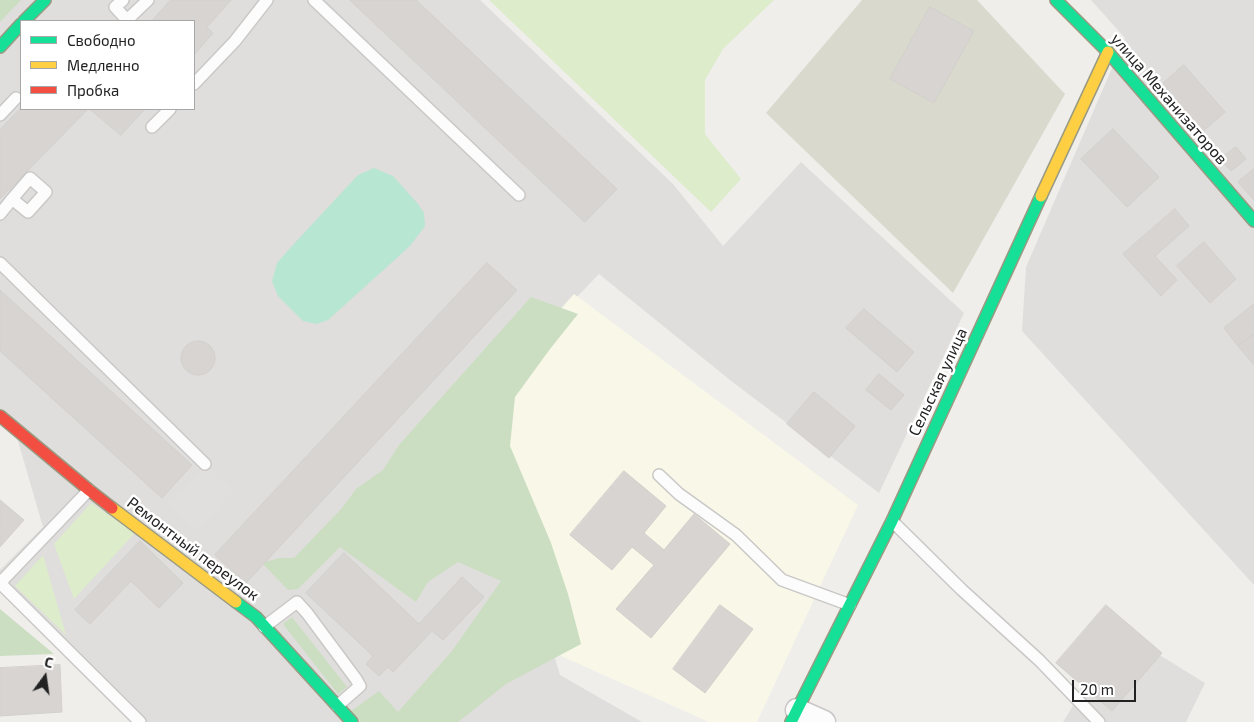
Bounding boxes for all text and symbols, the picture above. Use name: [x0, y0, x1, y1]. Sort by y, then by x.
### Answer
legend: [20, 20, 195, 110]
street label: улица Механизаторов: [1107, 29, 1231, 169]
text: Свободно: [67, 31, 136, 49]
text: Медленно: [67, 56, 140, 74]
text: Пробка: [67, 81, 119, 99]
street label: Сельская улица: [905, 325, 971, 439]
street label: Ремонтный переулок: [123, 493, 263, 605]
north arrow: [20, 652, 70, 702]
text: С: [43, 653, 55, 671]
scale bar: [1074, 670, 1138, 702]
text: 20 m: [1080, 680, 1114, 698]

